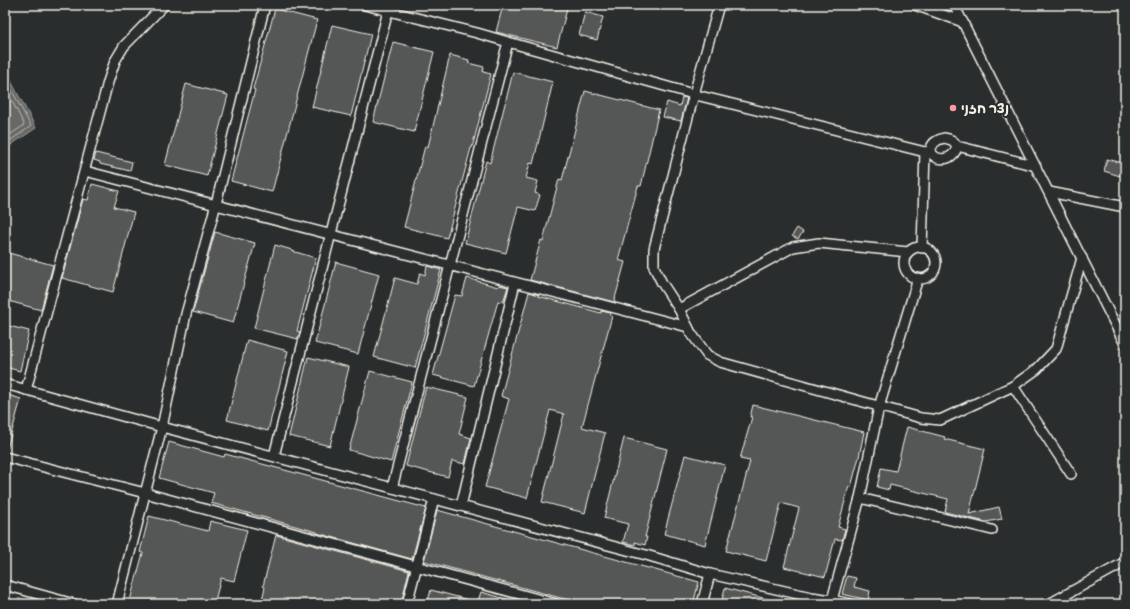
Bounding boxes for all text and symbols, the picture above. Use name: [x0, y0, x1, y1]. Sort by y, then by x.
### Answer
place label: נצר חזני: [961, 101, 1009, 120]
marker: נצר חזני: [948, 103, 958, 113]

